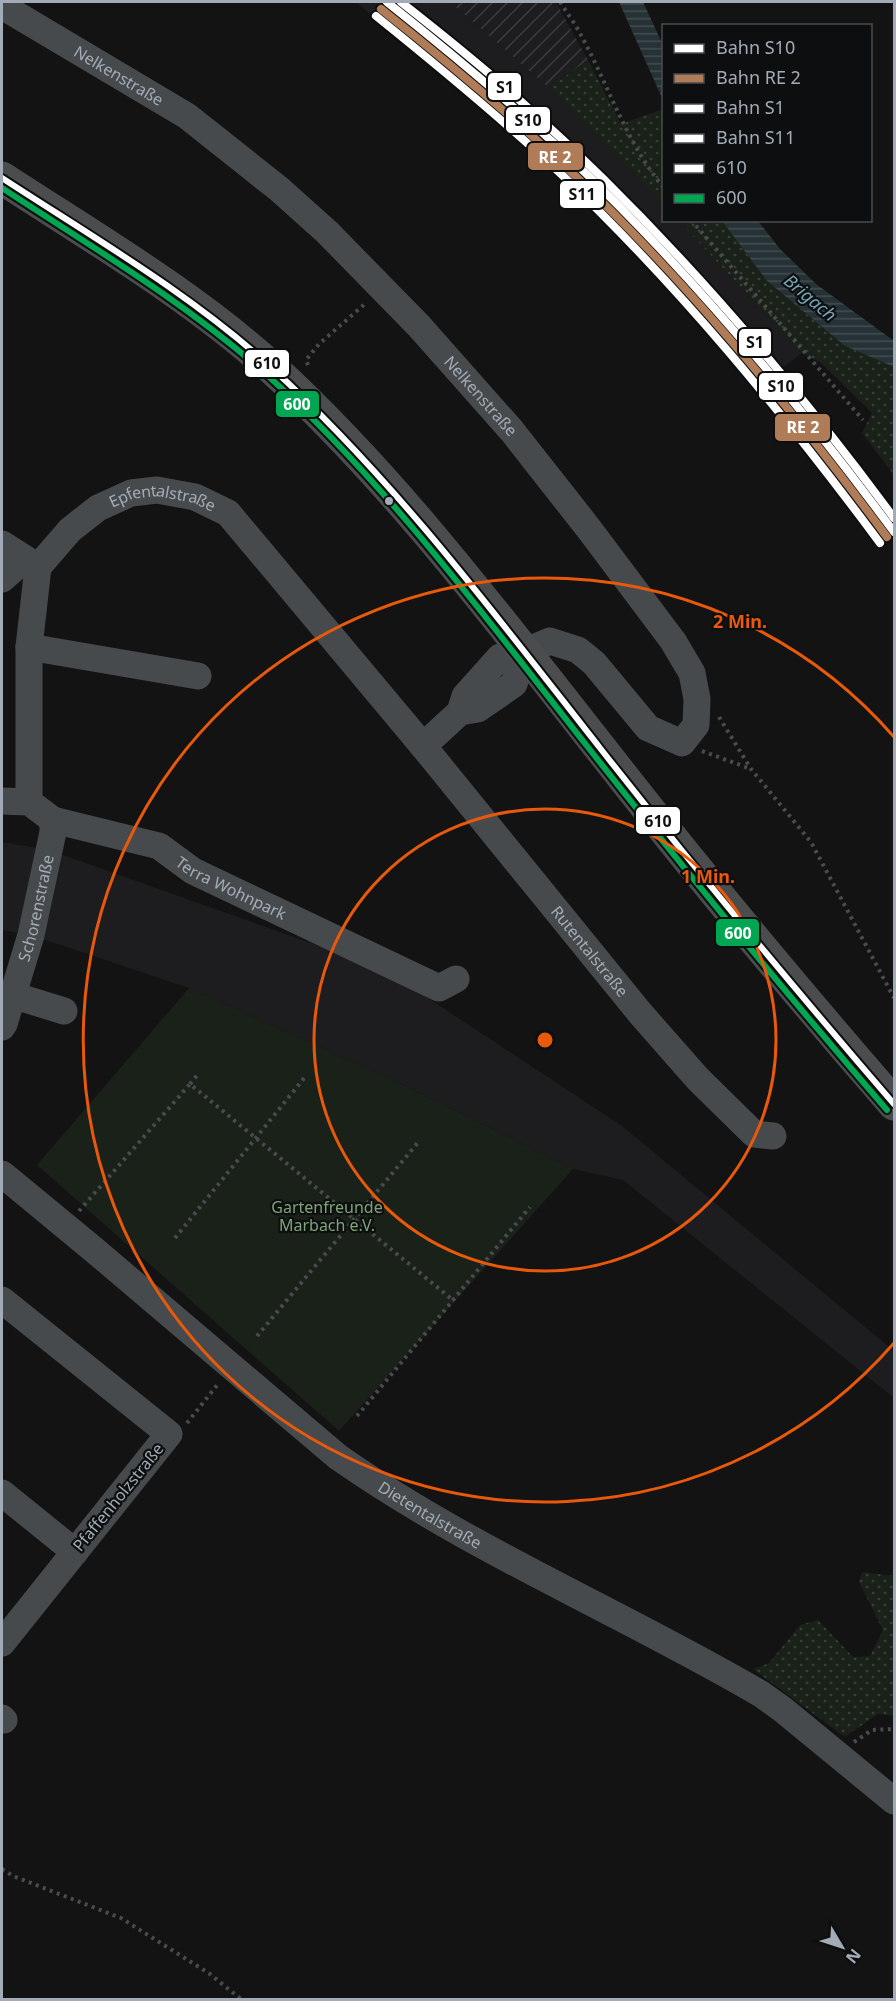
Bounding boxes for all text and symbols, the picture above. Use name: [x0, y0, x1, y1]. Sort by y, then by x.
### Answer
legend: [662, 24, 872, 222]
text: Bahn S10: [716, 35, 795, 59]
street label: Nelkenstraße: [70, 40, 168, 111]
text: Bahn RE 2: [716, 65, 801, 89]
line badge: S1: [487, 72, 522, 101]
text: S1: [496, 76, 514, 98]
text: Bahn S1: [716, 95, 785, 119]
line badge: S10: [505, 106, 551, 134]
text: S10: [514, 109, 542, 131]
text: Bahn S11: [716, 125, 795, 149]
line badge: RE 2: [527, 142, 584, 171]
text: RE 2: [539, 146, 571, 168]
text: 610: [716, 155, 747, 179]
line badge: S11: [559, 180, 605, 209]
text: S11: [568, 183, 596, 205]
text: 600: [716, 185, 747, 209]
water label: Brigach: [779, 268, 842, 326]
line badge: S1: [738, 328, 772, 357]
text: S1: [746, 331, 764, 353]
line badge: 610: [244, 349, 290, 378]
street label: Nelkenstraße: [439, 351, 523, 441]
text: 610: [253, 352, 281, 374]
line badge: S10: [758, 372, 804, 401]
text: S10: [767, 375, 795, 397]
line badge: 600: [275, 390, 320, 418]
text: 600: [283, 393, 311, 415]
line badge: RE 2: [774, 413, 831, 442]
text: RE 2: [787, 416, 819, 438]
street label: Epfentalstraße: [105, 479, 219, 516]
unlabelled marker: [383, 495, 395, 507]
text: 2 Min.: [713, 609, 767, 633]
line badge: 610: [635, 806, 681, 835]
text: 610: [644, 810, 672, 832]
street label: Terra Wohnpark: [171, 851, 290, 925]
street label: Schorenstraße: [13, 853, 59, 964]
text: 1 Min.: [681, 864, 735, 888]
street label: Rutentalstraße: [546, 901, 633, 1001]
line badge: 600: [715, 918, 760, 947]
text: 600: [724, 922, 752, 944]
centre of rings: [535, 1030, 555, 1050]
park label: Gartenfreunde Marbach e.V.: [271, 1196, 383, 1236]
street label: Pfaffenholzstraße: [68, 1438, 168, 1556]
street label: Dietentalstraße: [374, 1476, 486, 1554]
north arrow: [812, 1917, 872, 1977]
text: N: [841, 1944, 866, 1968]

